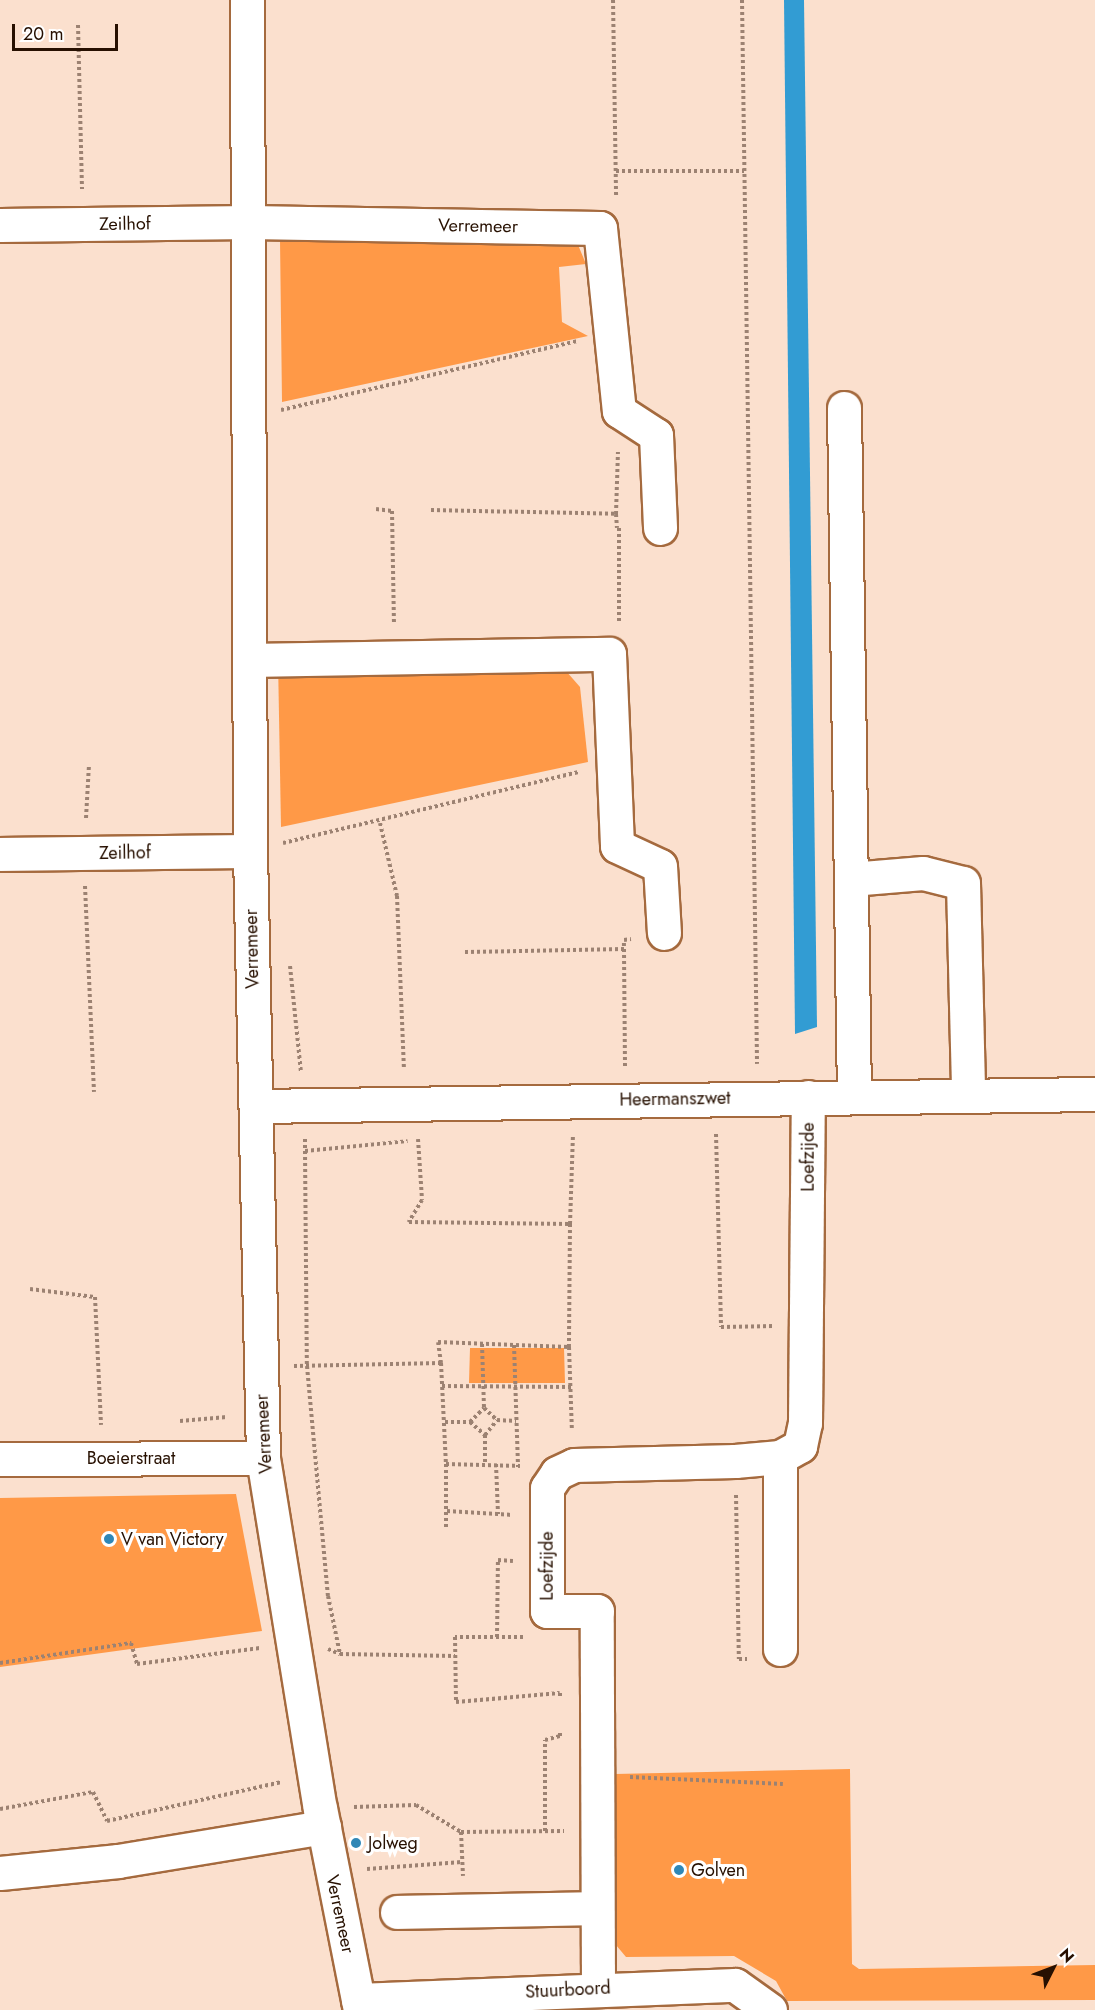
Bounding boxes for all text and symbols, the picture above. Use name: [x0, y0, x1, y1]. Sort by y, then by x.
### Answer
scale bar: [15, 12, 122, 50]
text: 20 m: [23, 21, 63, 47]
street label: Zeilhof: [99, 213, 151, 235]
street label: Verremeer: [438, 215, 518, 237]
street label: Zeilhof: [99, 842, 151, 864]
street label: Verremeer: [241, 909, 263, 989]
street label: Heermanszwet: [619, 1087, 731, 1111]
street label: Loefzijde: [797, 1122, 819, 1192]
street label: Verremeer: [251, 1394, 277, 1474]
street label: Boeierstraat: [87, 1447, 175, 1469]
place label: V van Victory: [121, 1528, 224, 1550]
street label: Loefzijde: [536, 1531, 558, 1601]
marker: V van Victory: [102, 1532, 116, 1546]
place label: Jolweg: [368, 1832, 418, 1854]
marker: Jolweg: [349, 1836, 363, 1850]
place label: Golven: [691, 1859, 745, 1881]
marker: Golven: [672, 1863, 686, 1877]
street label: Verremeer: [321, 1873, 359, 1955]
north arrow: [1023, 1938, 1083, 1998]
text: N: [1054, 1943, 1080, 1968]
street label: Stuurboord: [525, 1977, 611, 2003]

